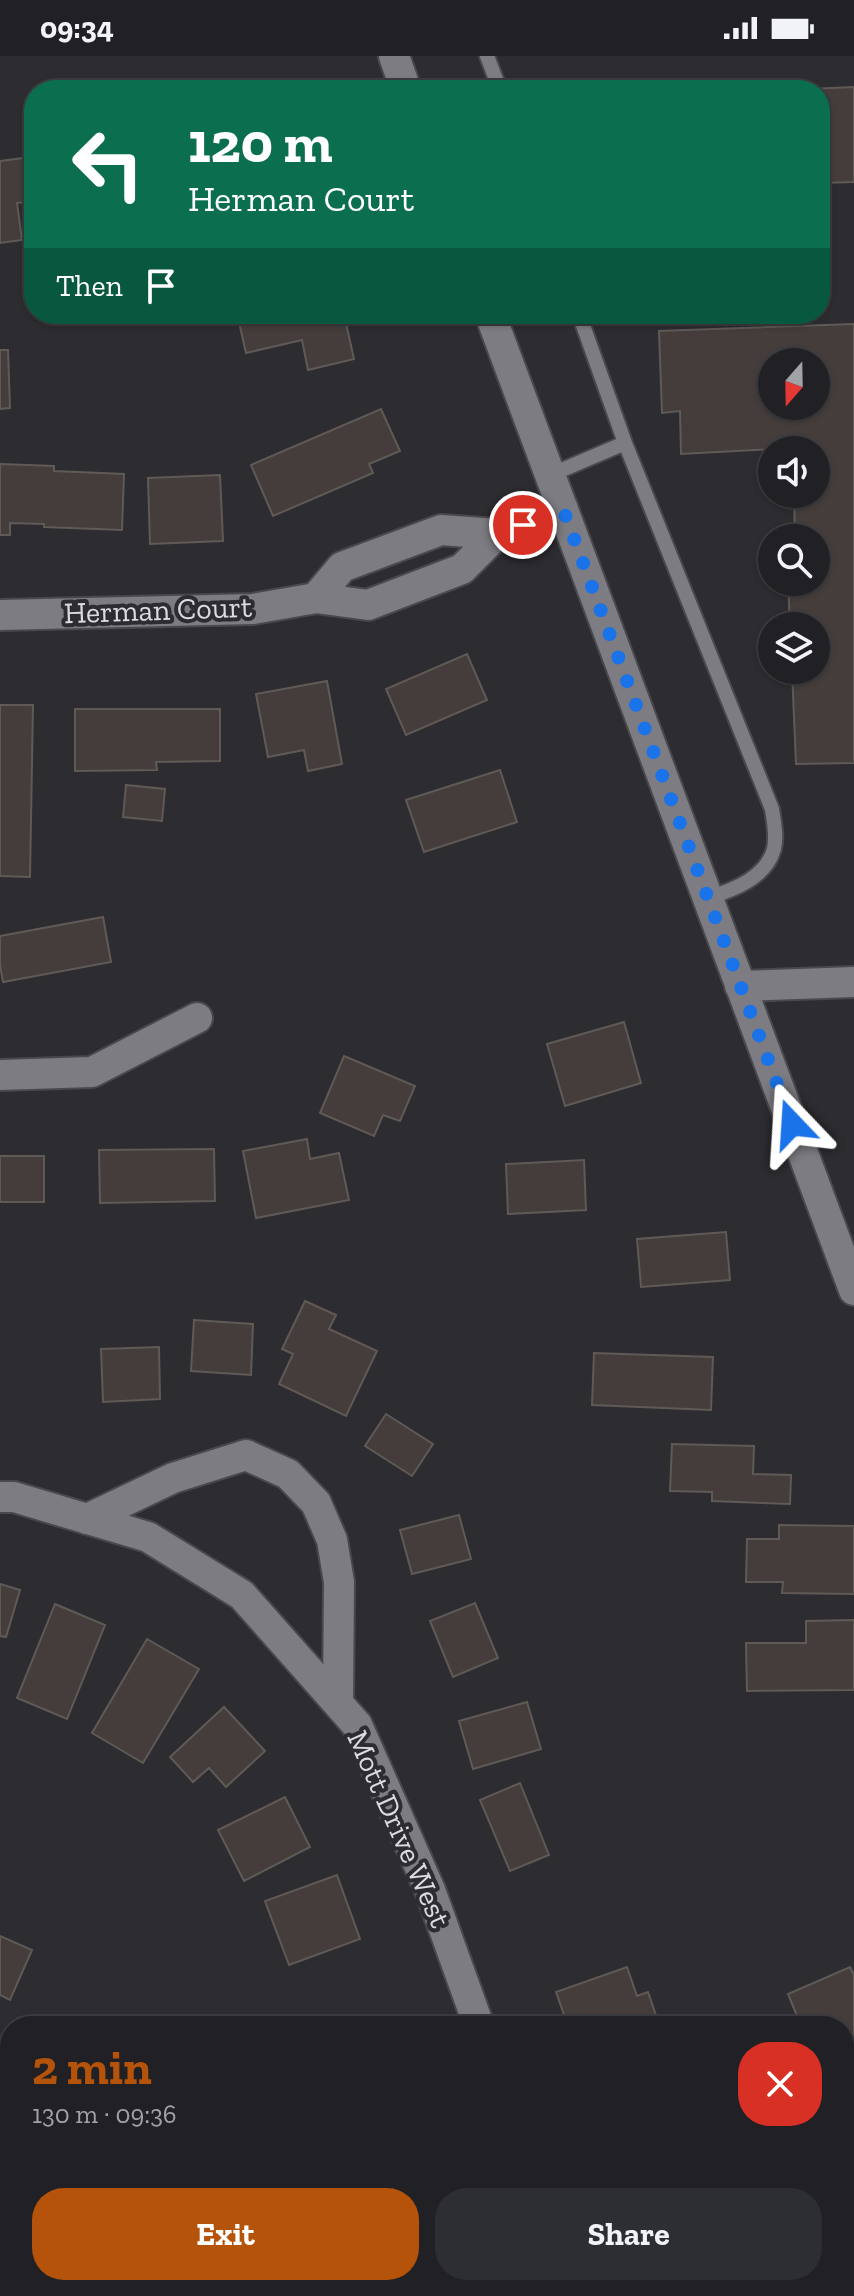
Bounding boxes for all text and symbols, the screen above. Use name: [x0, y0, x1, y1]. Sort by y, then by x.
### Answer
text: 09:34: [40, 10, 114, 46]
text: 120 m: [188, 109, 332, 176]
icon: left: [56, 112, 160, 216]
text: Herman Court: [188, 177, 414, 220]
icon: arrive: [139, 264, 183, 308]
text: Then: [56, 268, 123, 304]
north arrow: [758, 348, 830, 420]
map controls: [758, 348, 830, 684]
button: sound: [758, 436, 830, 508]
pin: [489, 491, 557, 559]
icon: arrive: [501, 503, 545, 547]
button: search: [758, 524, 830, 596]
street label: Herman Court: [63, 589, 253, 631]
button: layers: [758, 612, 830, 684]
position arrow: [750, 1082, 834, 1166]
street label: Mott Drive West: [340, 1725, 458, 1933]
text: 2 min: [32, 2039, 152, 2096]
button: close: [738, 2042, 822, 2126]
text: 130 m · 09:36: [32, 2098, 177, 2130]
button: Exit: [32, 2188, 419, 2280]
button: Share: [435, 2188, 822, 2280]

